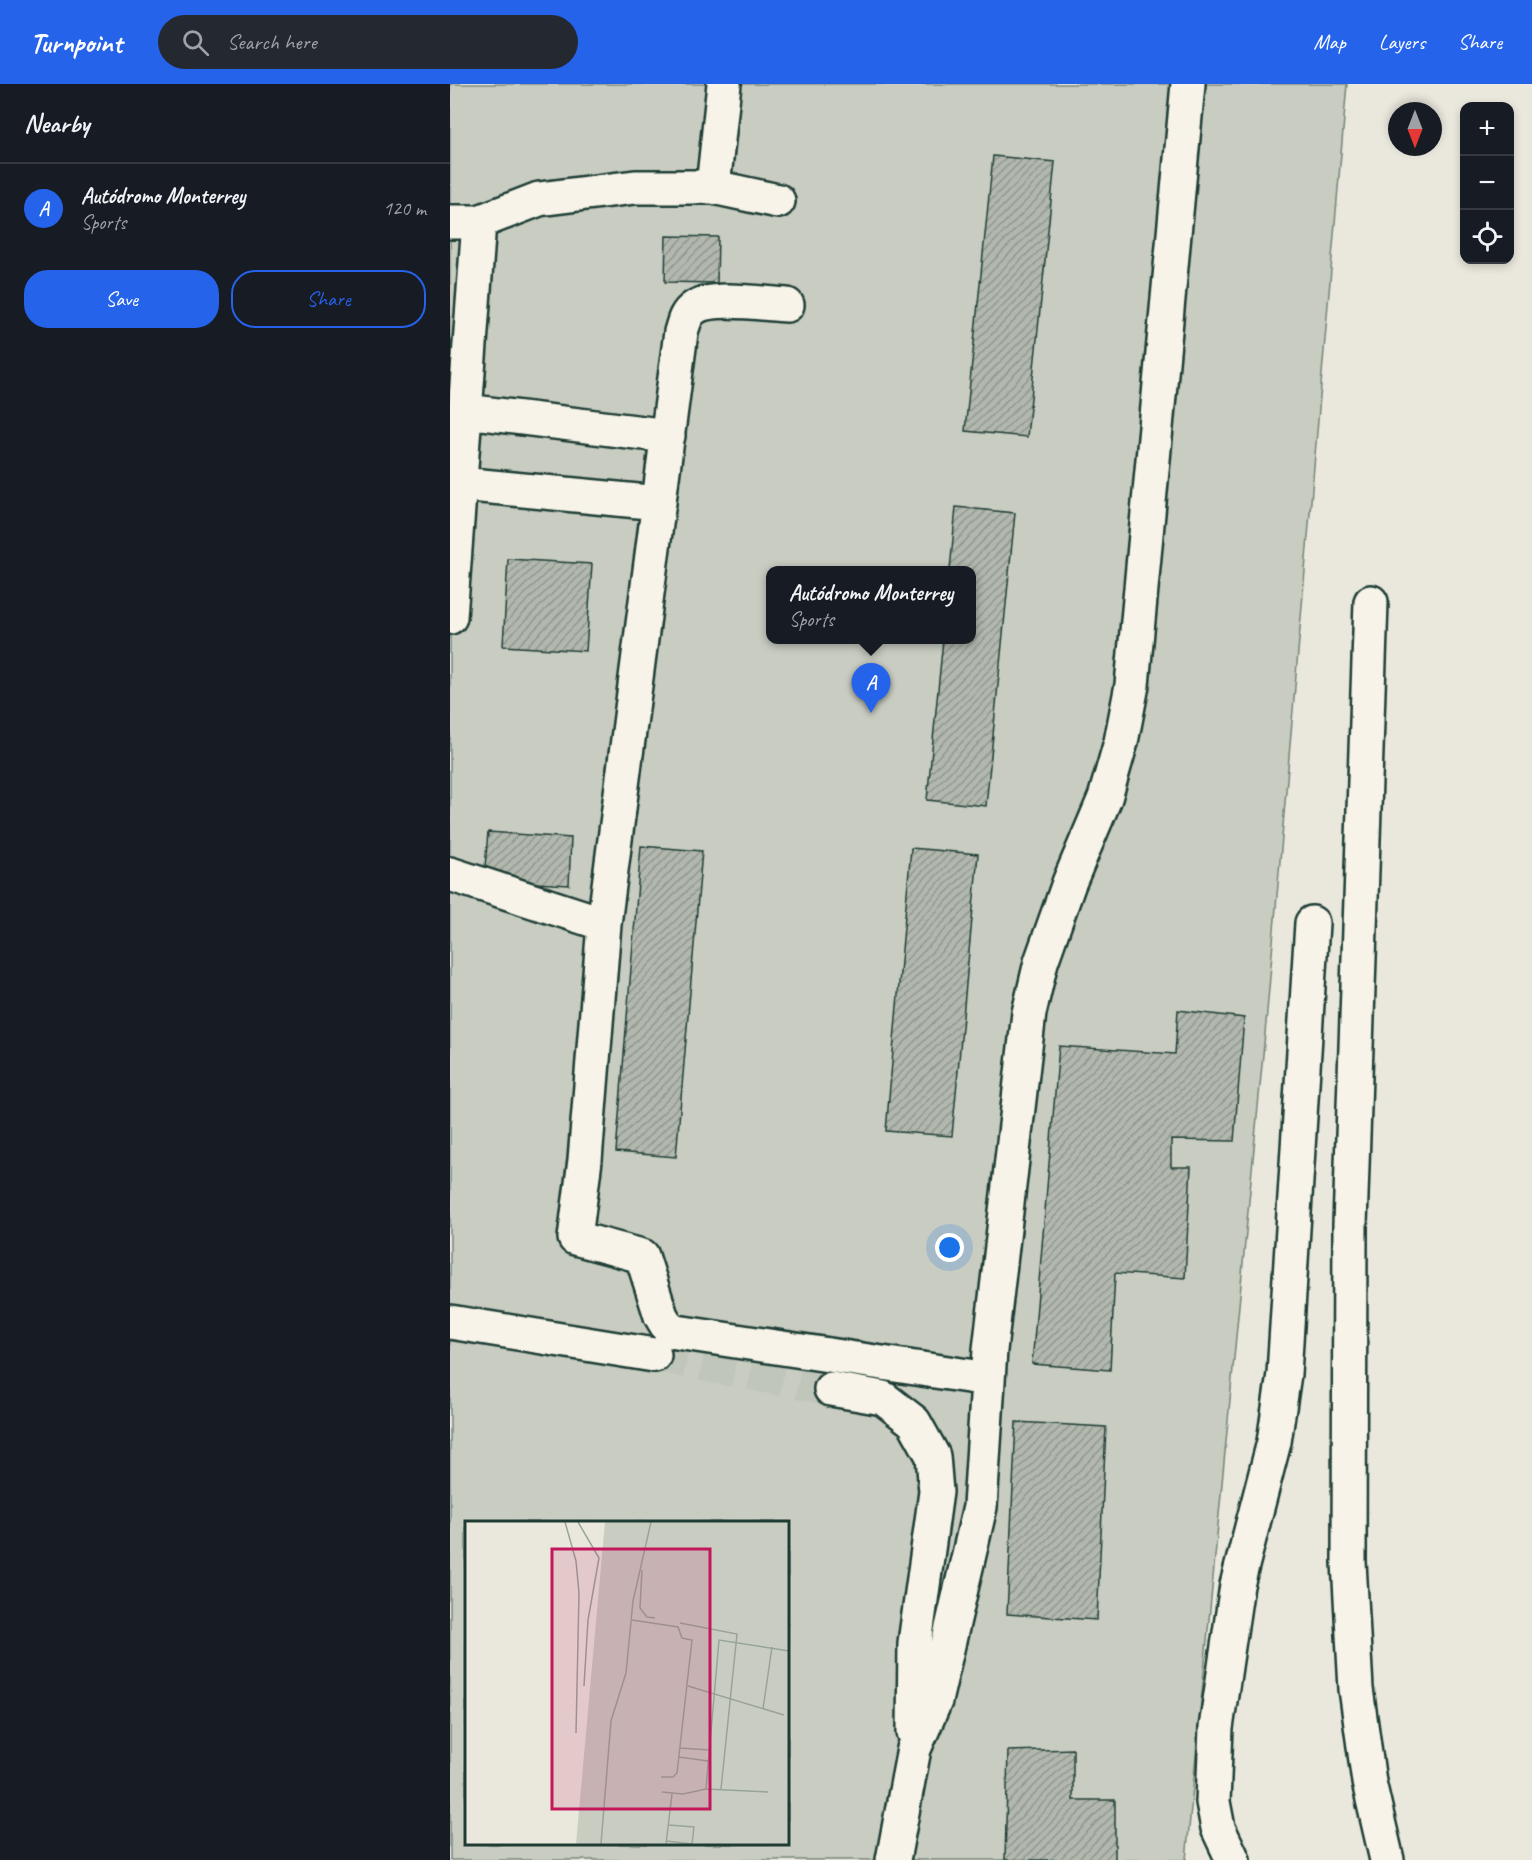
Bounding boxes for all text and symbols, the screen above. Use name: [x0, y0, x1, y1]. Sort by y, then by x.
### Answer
search box: [158, 15, 578, 69]
text: Turnpoint: [30, 25, 122, 60]
icon: search: [179, 26, 212, 59]
text: Search here: [227, 28, 317, 56]
text: Map: [1313, 29, 1346, 55]
text: Layers: [1379, 29, 1425, 55]
text: Share: [1458, 29, 1502, 55]
north arrow: [1388, 102, 1442, 156]
map controls: [1460, 102, 1514, 264]
button: +: [1460, 102, 1514, 156]
text: Nearby: [24, 107, 89, 140]
button: −: [1460, 156, 1514, 210]
text: Autódromo Monterrey: [81, 182, 245, 210]
text: A: [38, 196, 49, 221]
text: 120 m: [383, 196, 426, 221]
text: Sports: [81, 210, 126, 235]
button: locate: [1460, 210, 1514, 264]
button: Save: [24, 270, 219, 328]
button: Share: [231, 270, 426, 328]
popup: [766, 566, 976, 644]
text: Autódromo Monterrey: [789, 579, 953, 607]
text: Sports: [789, 607, 834, 632]
pin: A: [852, 664, 890, 713]
your location: [935, 1233, 964, 1262]
inset map: [465, 1521, 789, 1845]

